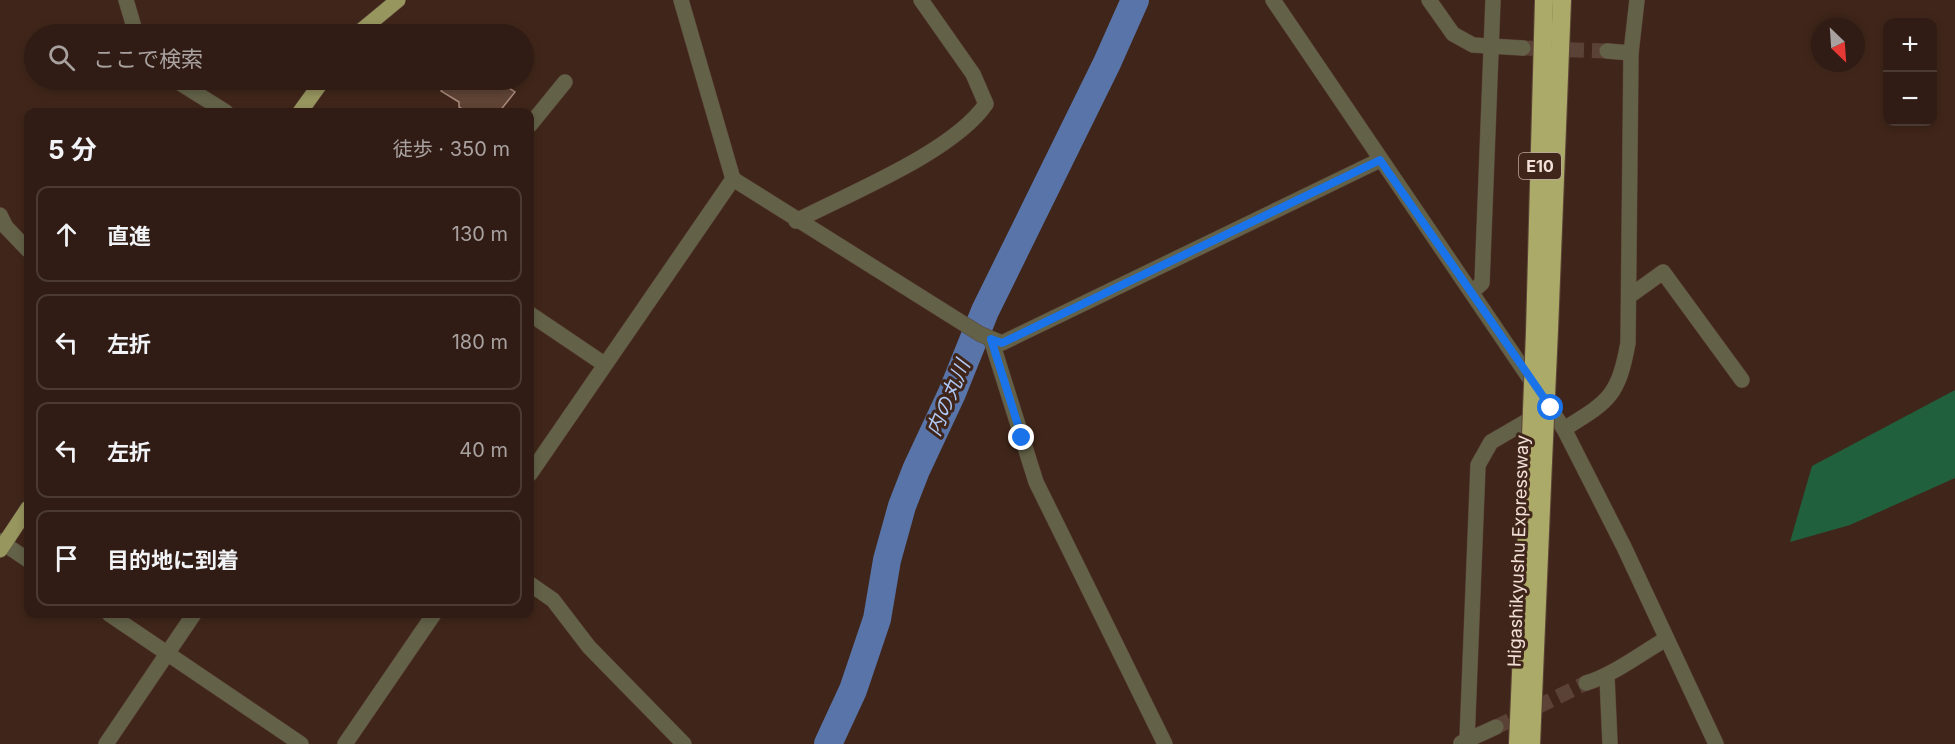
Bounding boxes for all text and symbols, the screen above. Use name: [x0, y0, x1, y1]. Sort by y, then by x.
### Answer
north arrow: [1811, 18, 1865, 72]
map controls: [1883, 18, 1937, 126]
button: +: [1883, 18, 1937, 72]
search box: [24, 24, 534, 90]
icon: search: [45, 41, 78, 74]
text: ここで検索: [93, 46, 203, 72]
button: −: [1883, 72, 1937, 126]
text: 5 分: [48, 134, 97, 165]
text: 徒歩 · 350 m: [393, 137, 510, 161]
road number: E10: [1519, 153, 1561, 179]
icon: ahead: [50, 218, 83, 251]
text: 130 m: [452, 222, 508, 246]
text: 直進: [107, 223, 151, 249]
icon: left: [50, 326, 83, 359]
text: 180 m: [452, 330, 508, 354]
text: 左折: [107, 331, 151, 357]
water label: 内の丸川: [921, 355, 975, 440]
route start: [1537, 394, 1563, 420]
route end: [1008, 424, 1034, 450]
icon: left: [50, 434, 83, 467]
street label: Higashikyushu Expressway: [1503, 435, 1533, 667]
text: 40 m: [459, 438, 508, 462]
text: 左折: [107, 439, 151, 465]
icon: arrive: [50, 542, 83, 575]
text: 目的地に到着: [107, 547, 239, 573]

